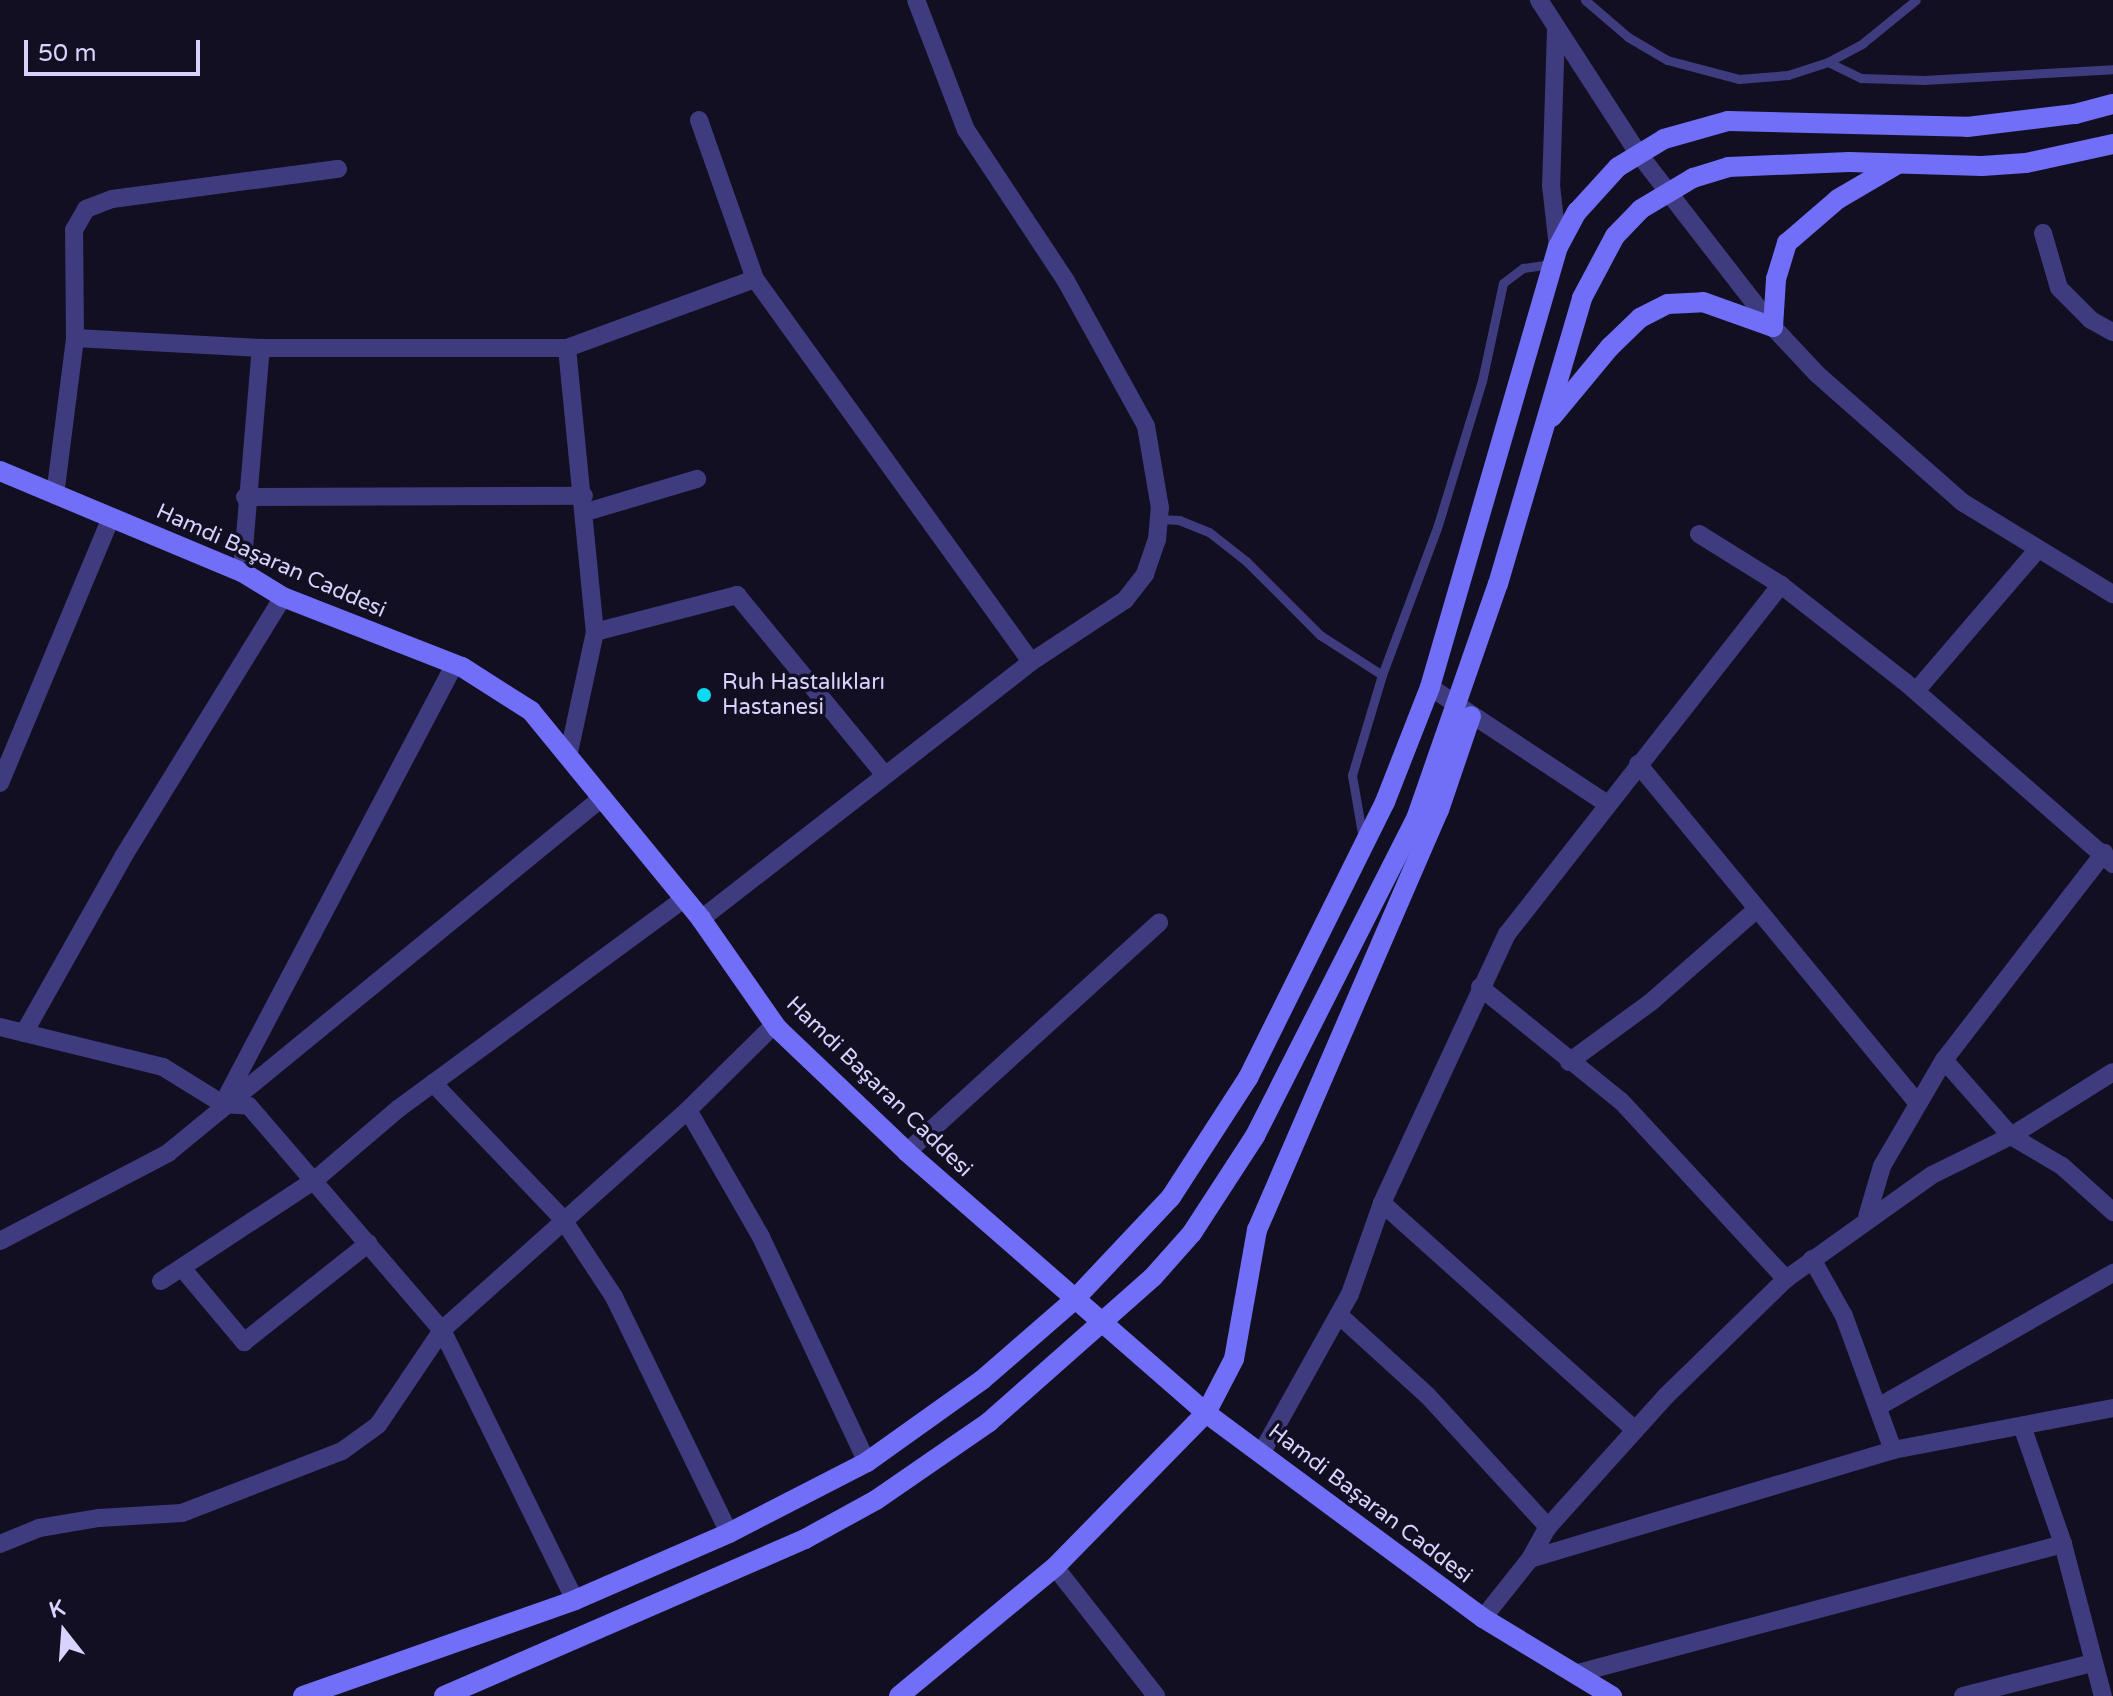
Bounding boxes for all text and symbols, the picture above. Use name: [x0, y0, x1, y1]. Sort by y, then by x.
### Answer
scale bar: [28, 24, 204, 74]
text: 50 m: [38, 39, 96, 68]
street label: Hamdi Başaran Caddesi: [152, 498, 390, 624]
place label: Ruh Hastalıkları Hastanesi: [722, 669, 885, 720]
marker: Ruh Hastalıkları Hastanesi: [693, 684, 715, 706]
street label: Hamdi Başaran Caddesi: [780, 991, 978, 1183]
street label: Hamdi Başaran Caddesi: [1263, 1419, 1477, 1589]
north arrow: [24, 1592, 104, 1672]
text: K: [46, 1594, 68, 1624]

